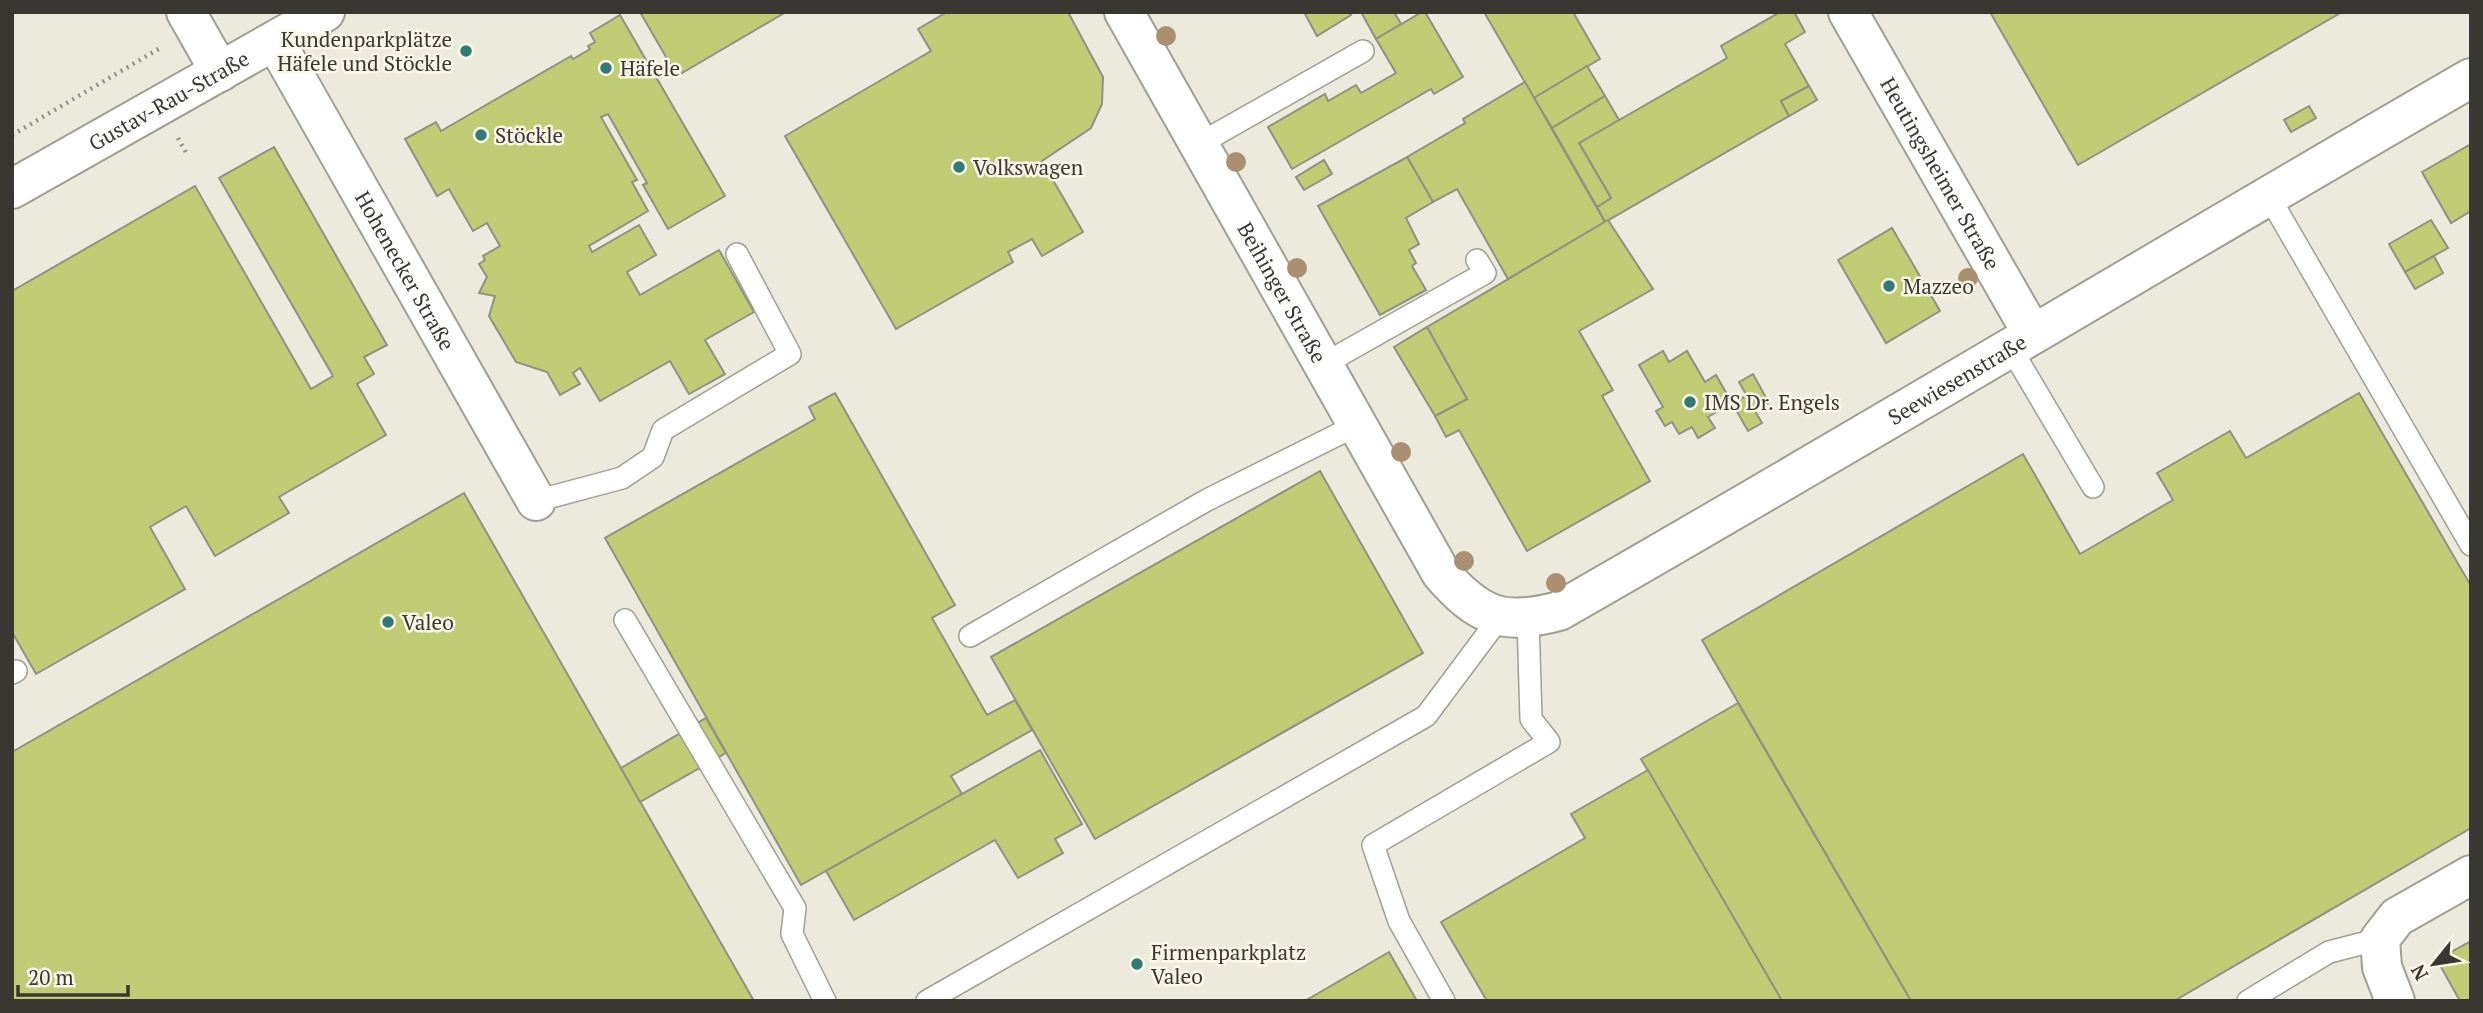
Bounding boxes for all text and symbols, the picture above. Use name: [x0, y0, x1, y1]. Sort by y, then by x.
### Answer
place label: Kundenparkplätze Häfele und Stöckle: [277, 25, 452, 77]
marker: Kundenparkplätze Häfele und Stöckle: [458, 43, 474, 59]
street label: Gustav-Rau-Straße: [83, 44, 254, 157]
place label: Häfele: [620, 54, 680, 82]
marker: Häfele: [598, 60, 614, 76]
street label: Heutingsheimer Straße: [1874, 72, 2007, 275]
place label: Stöckle: [495, 121, 563, 149]
marker: Stöckle: [473, 127, 489, 143]
place label: Volkswagen: [973, 153, 1084, 181]
marker: Volkswagen: [951, 159, 967, 175]
street label: Hohenecker Straße: [349, 186, 462, 355]
street label: Beihinger Straße: [1231, 217, 1333, 368]
place label: Mazzeo: [1903, 272, 1974, 300]
marker: Mazzeo: [1881, 278, 1897, 294]
street label: Seewiesenstraße: [1883, 327, 2032, 431]
place label: IMS Dr. Engels: [1704, 388, 1840, 416]
marker: IMS Dr. Engels: [1682, 394, 1698, 410]
place label: Valeo: [402, 608, 454, 636]
marker: Valeo: [380, 614, 396, 630]
north arrow: [2399, 929, 2469, 999]
place label: Firmenparkplatz Valeo: [1151, 938, 1306, 990]
scale bar: [18, 954, 128, 998]
marker: Firmenparkplatz Valeo: [1129, 956, 1145, 972]
text: N: [2404, 960, 2433, 985]
text: 20 m: [28, 963, 74, 991]

